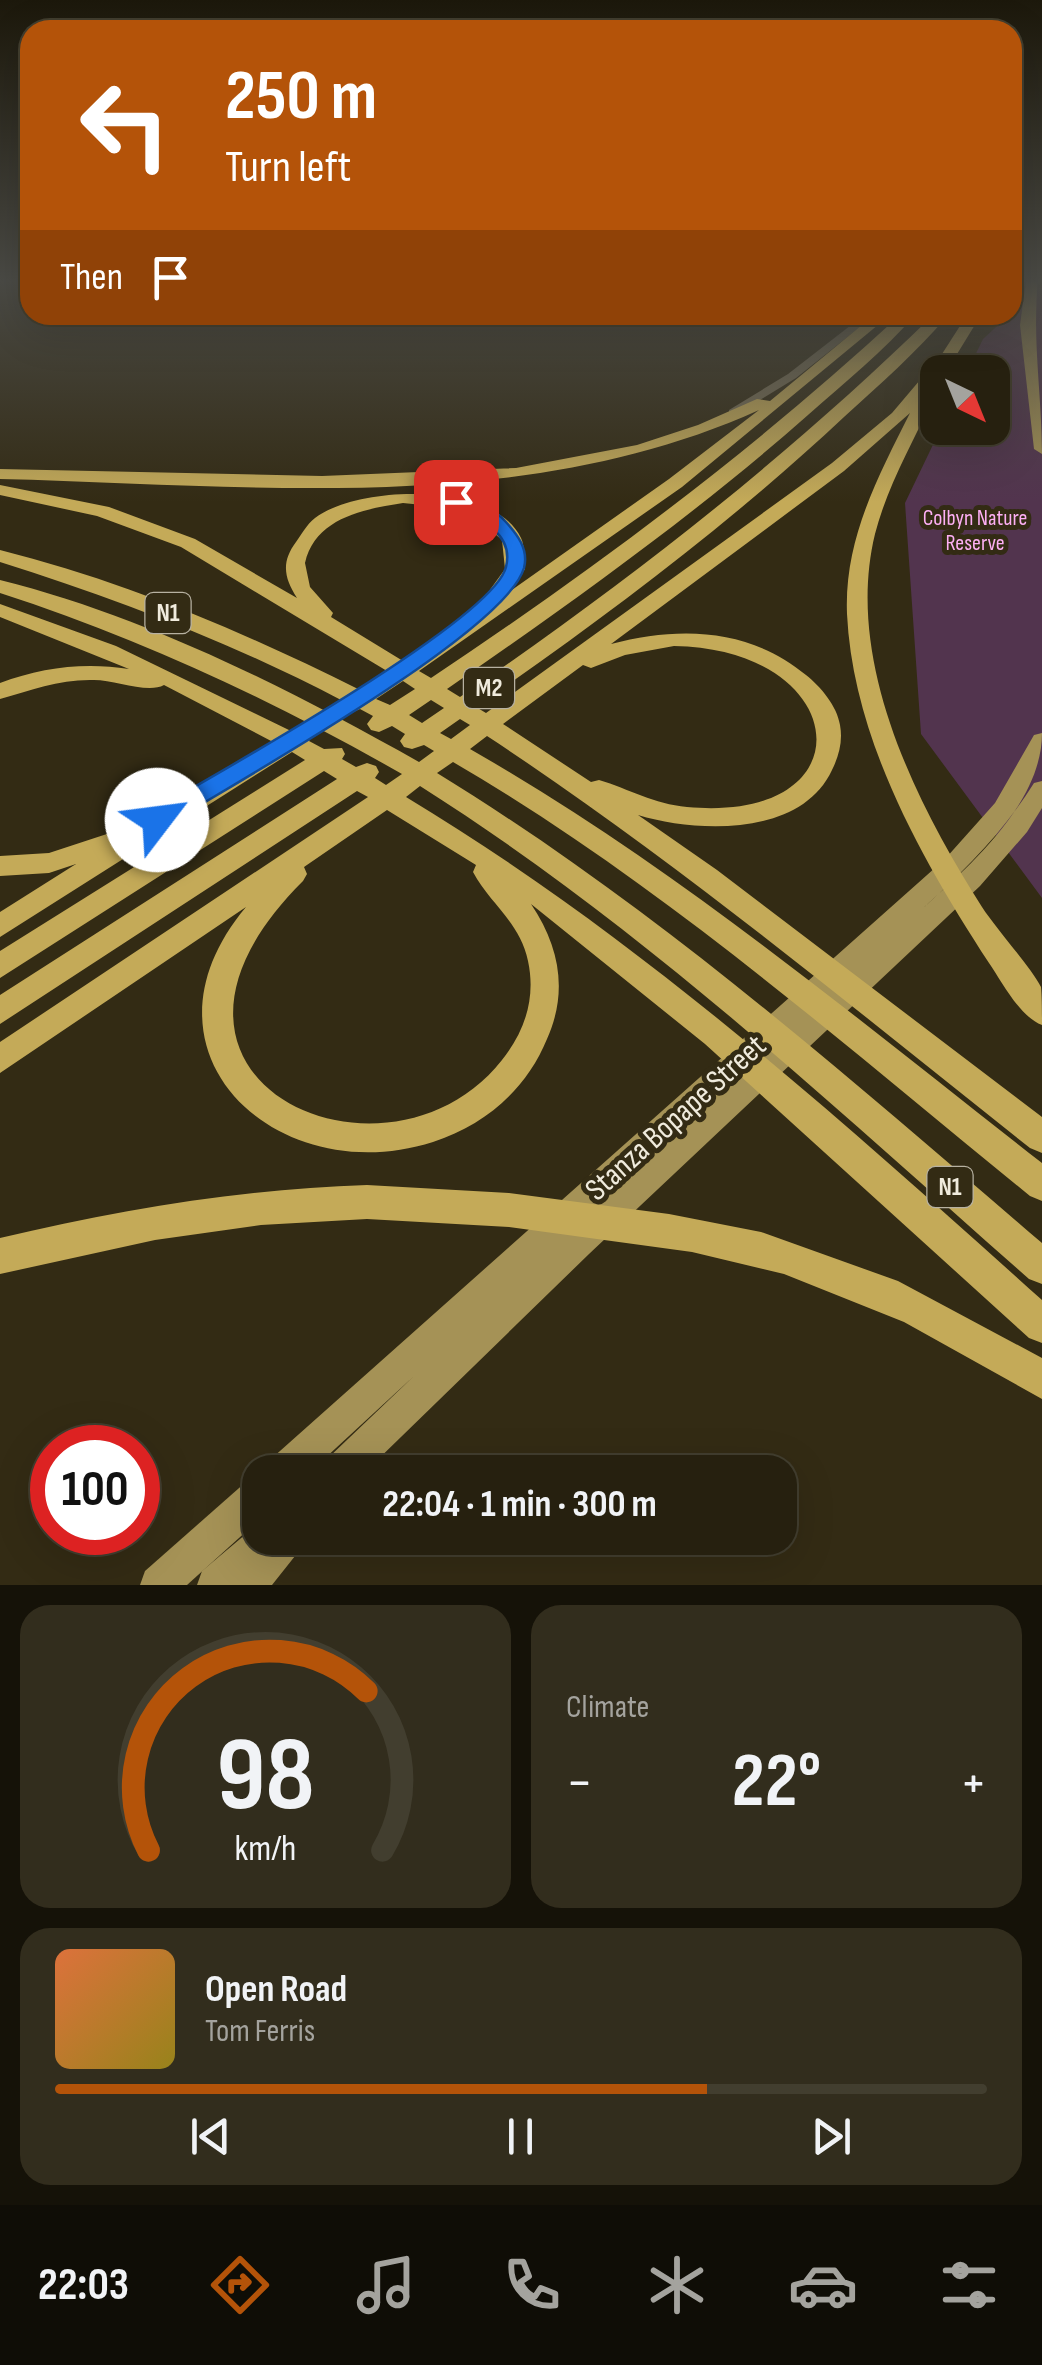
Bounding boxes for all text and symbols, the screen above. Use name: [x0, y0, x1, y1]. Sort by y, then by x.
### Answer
text: 250 m: [225, 55, 377, 139]
icon: left: [60, 60, 190, 190]
text: Turn left: [225, 140, 351, 195]
icon: arrive: [143, 250, 198, 305]
text: Then: [60, 255, 123, 300]
north arrow: [920, 355, 1010, 445]
map controls: [920, 355, 1010, 445]
pin: [414, 460, 499, 545]
icon: arrive: [429, 475, 484, 530]
park label: Colbyn Nature Reserve: [923, 505, 1027, 557]
road number: N1: [146, 593, 190, 633]
road number: M2: [464, 668, 514, 708]
position arrow: [105, 768, 209, 872]
street label: Stanza Bopape Street: [577, 1027, 775, 1209]
road number: N1: [928, 1167, 972, 1207]
speed limit sign: 100: [30, 1425, 160, 1555]
text: 22:04 · 1 min · 300 m: [382, 1482, 657, 1527]
text: Climate: [566, 1688, 649, 1727]
text: 98: [216, 1714, 315, 1839]
text: 22°: [732, 1737, 821, 1828]
text: −: [566, 1750, 593, 1817]
text: +: [960, 1750, 987, 1817]
text: km/h: [235, 1828, 296, 1871]
text: Open Road: [205, 1967, 347, 2012]
text: Tom Ferris: [205, 2012, 315, 2051]
icon: previous: [183, 2109, 238, 2164]
icon: pause: [493, 2109, 548, 2164]
icon: next: [804, 2109, 859, 2164]
icon: directions: [205, 2250, 275, 2320]
icon: music: [351, 2250, 421, 2320]
icon: phone: [497, 2250, 567, 2320]
icon: climate: [642, 2250, 712, 2320]
icon: car: [788, 2250, 858, 2320]
icon: filters: [934, 2250, 1004, 2320]
text: 22:03: [38, 2258, 129, 2313]

